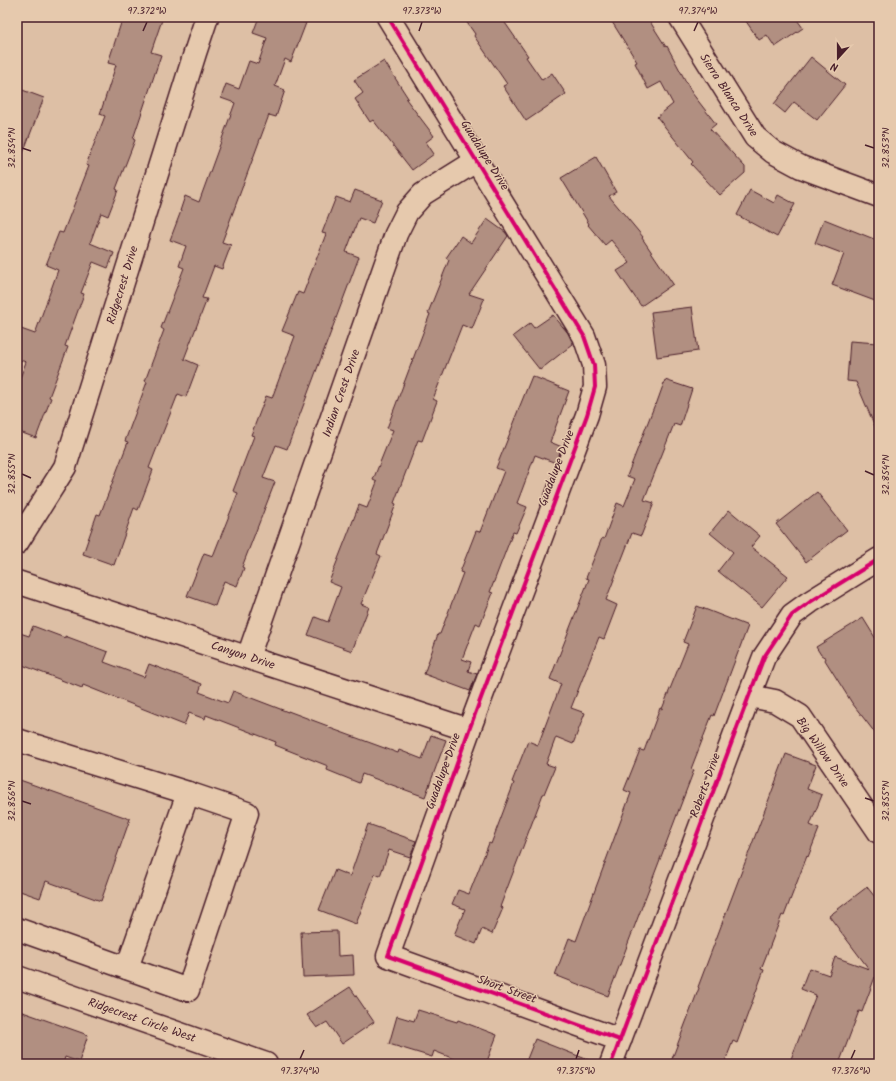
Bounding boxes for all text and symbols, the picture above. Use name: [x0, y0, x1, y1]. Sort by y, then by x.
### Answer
text: 97.372°W: [127, 3, 167, 19]
text: 97.373°W: [402, 3, 442, 19]
text: 97.374°W: [679, 3, 718, 19]
north arrow: [818, 38, 858, 78]
street label: Sierra Blanca Drive: [694, 50, 763, 141]
text: N: [828, 57, 841, 76]
street label: Guadalupe Drive: [455, 116, 514, 195]
text: 32.854°N: [4, 127, 20, 168]
text: 32.853°N: [878, 127, 894, 169]
street label: Ridgecrest Drive: [102, 243, 144, 327]
street label: Indian Crest Drive: [318, 346, 366, 440]
street label: Guadalupe Drive: [533, 427, 580, 509]
text: 32.855°N: [4, 453, 20, 494]
text: 32.854°N: [878, 454, 894, 495]
street label: Canyon Drive: [208, 636, 278, 675]
street label: Big Willow Drive: [791, 713, 854, 792]
street label: Guadalupe Drive: [421, 730, 466, 812]
street label: Roberts Drive: [685, 750, 726, 820]
text: 32.856°N: [4, 780, 20, 822]
text: 32.855°N: [878, 780, 894, 821]
street label: Short Street: [474, 970, 540, 1009]
street label: Ridgecrest Circle West: [85, 993, 199, 1048]
text: 97.374°W: [281, 1063, 320, 1079]
text: 97.375°W: [557, 1063, 596, 1079]
text: 97.376°W: [832, 1063, 871, 1079]

